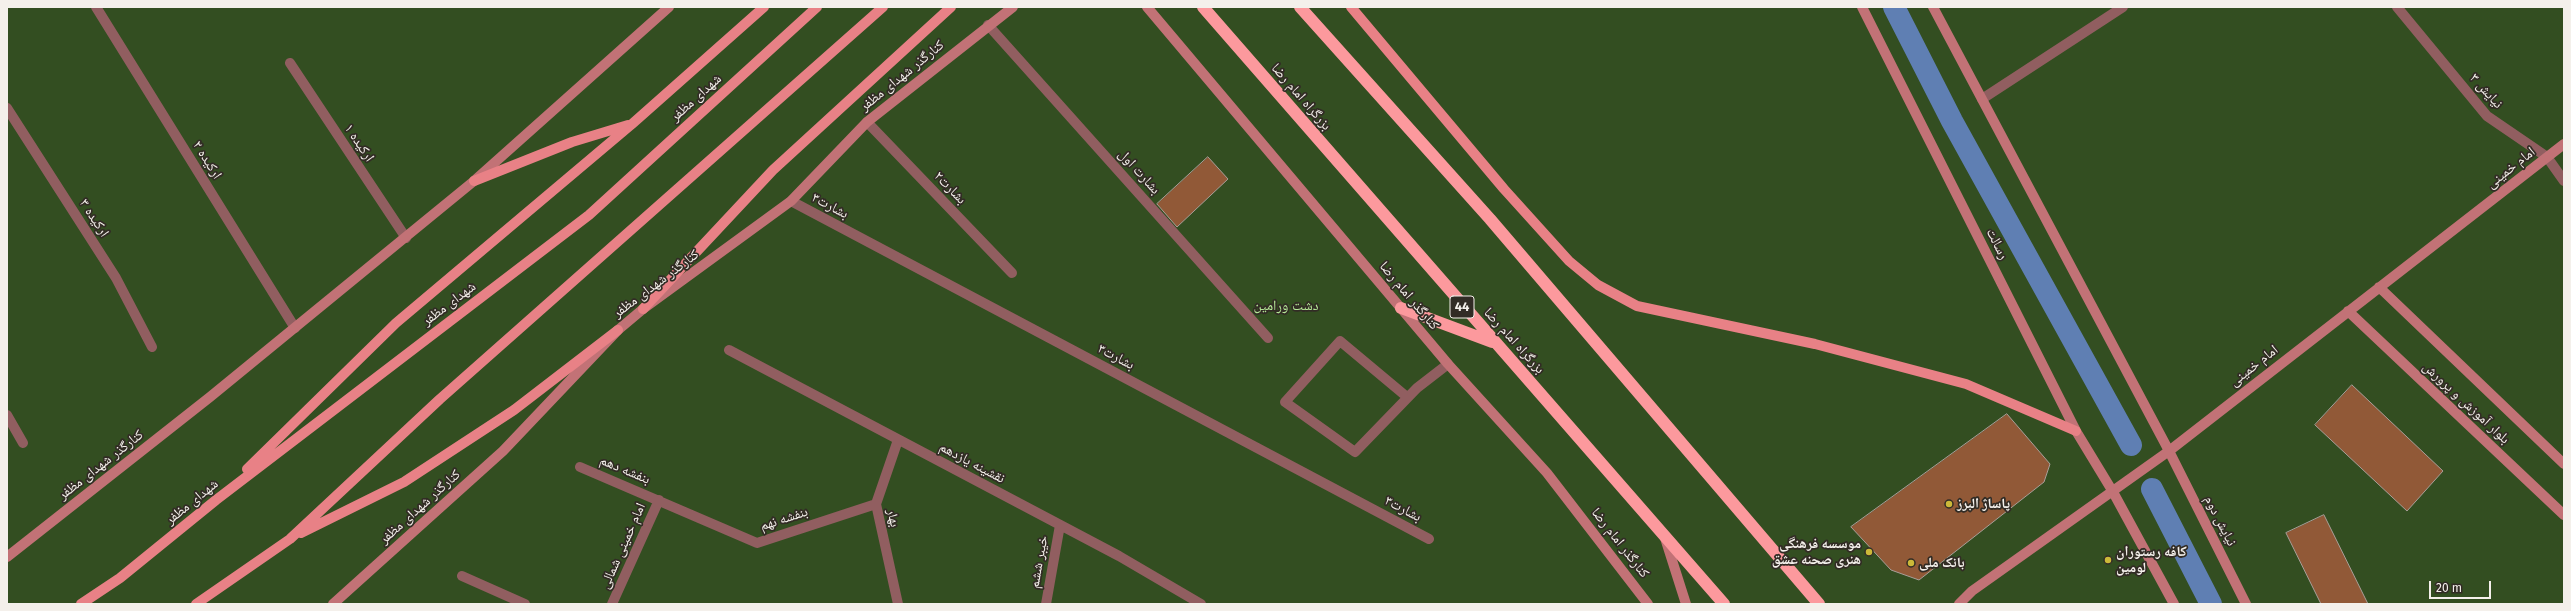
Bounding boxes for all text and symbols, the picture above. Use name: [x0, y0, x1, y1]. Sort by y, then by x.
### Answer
street label: کنارگذر شهدای مظفر: [856, 37, 948, 115]
street label: بزرگراه امام رضا: [1267, 60, 1335, 134]
street label: نیایش ۳: [2466, 70, 2506, 112]
street label: شهدای مظفر: [667, 71, 725, 125]
street label: ارکیده ۱: [340, 121, 378, 165]
street label: ارکیده ۲: [189, 138, 225, 182]
street label: امام خمینی: [2483, 144, 2539, 192]
street label: بشارت اول: [1114, 146, 1164, 198]
street label: بشارت۲: [930, 168, 970, 208]
street label: بشارت۳: [809, 189, 851, 223]
street label: ارکیده ۳: [76, 196, 112, 240]
street label: رسالت: [1982, 226, 2012, 262]
street label: کنارگذر شهدای مظفر: [610, 246, 702, 322]
street label: کنارگذر امام رضا: [1376, 258, 1442, 334]
street label: شهدای مظفر: [419, 278, 479, 330]
road number: 44: [1450, 296, 1474, 318]
park label: دشت ورامین: [1253, 298, 1319, 314]
street label: بزرگراه امام رضا: [1480, 305, 1548, 377]
street label: بشارت۳: [1095, 340, 1137, 374]
street label: امام خمینی: [2226, 342, 2282, 390]
street label: بلوار آموزش و پرورش: [2419, 358, 2513, 448]
street label: کنارگذر شهدای مظفر: [55, 427, 147, 503]
street label: نقشینه یازدهم: [936, 439, 1008, 487]
street label: بنفشه دهم: [597, 452, 653, 488]
street label: کنارگذر شهدای مظفر: [376, 466, 464, 548]
street label: شهدای مظفر: [162, 476, 222, 528]
street label: بشارت۳: [1382, 492, 1424, 526]
street label: نیایش دوم: [2200, 493, 2240, 549]
place label: پاساژ البرز: [1957, 496, 2010, 512]
marker: پاساژ البرز: [1944, 499, 1954, 509]
street label: امام خمینی شمالی: [597, 501, 649, 591]
street label: بنفشه نهم: [758, 503, 810, 535]
street label: کنارگذر امام رضا: [1587, 505, 1653, 581]
street label: بهار: [883, 507, 903, 529]
street label: خیبر ششم: [1026, 534, 1052, 590]
place label: موسسه فرهنگی هنری صحنه عشق: [1772, 536, 1861, 568]
place label: کافه رستوران لومین: [2116, 544, 2187, 576]
marker: موسسه فرهنگی هنری صحنه عشق: [1864, 547, 1874, 557]
place label: بانک ملی: [1919, 555, 1965, 571]
marker: کافه رستوران لومین: [2103, 555, 2113, 565]
marker: بانک ملی: [1906, 558, 1916, 568]
scale bar: [2431, 573, 2493, 599]
text: 20 m: [2436, 581, 2462, 595]

